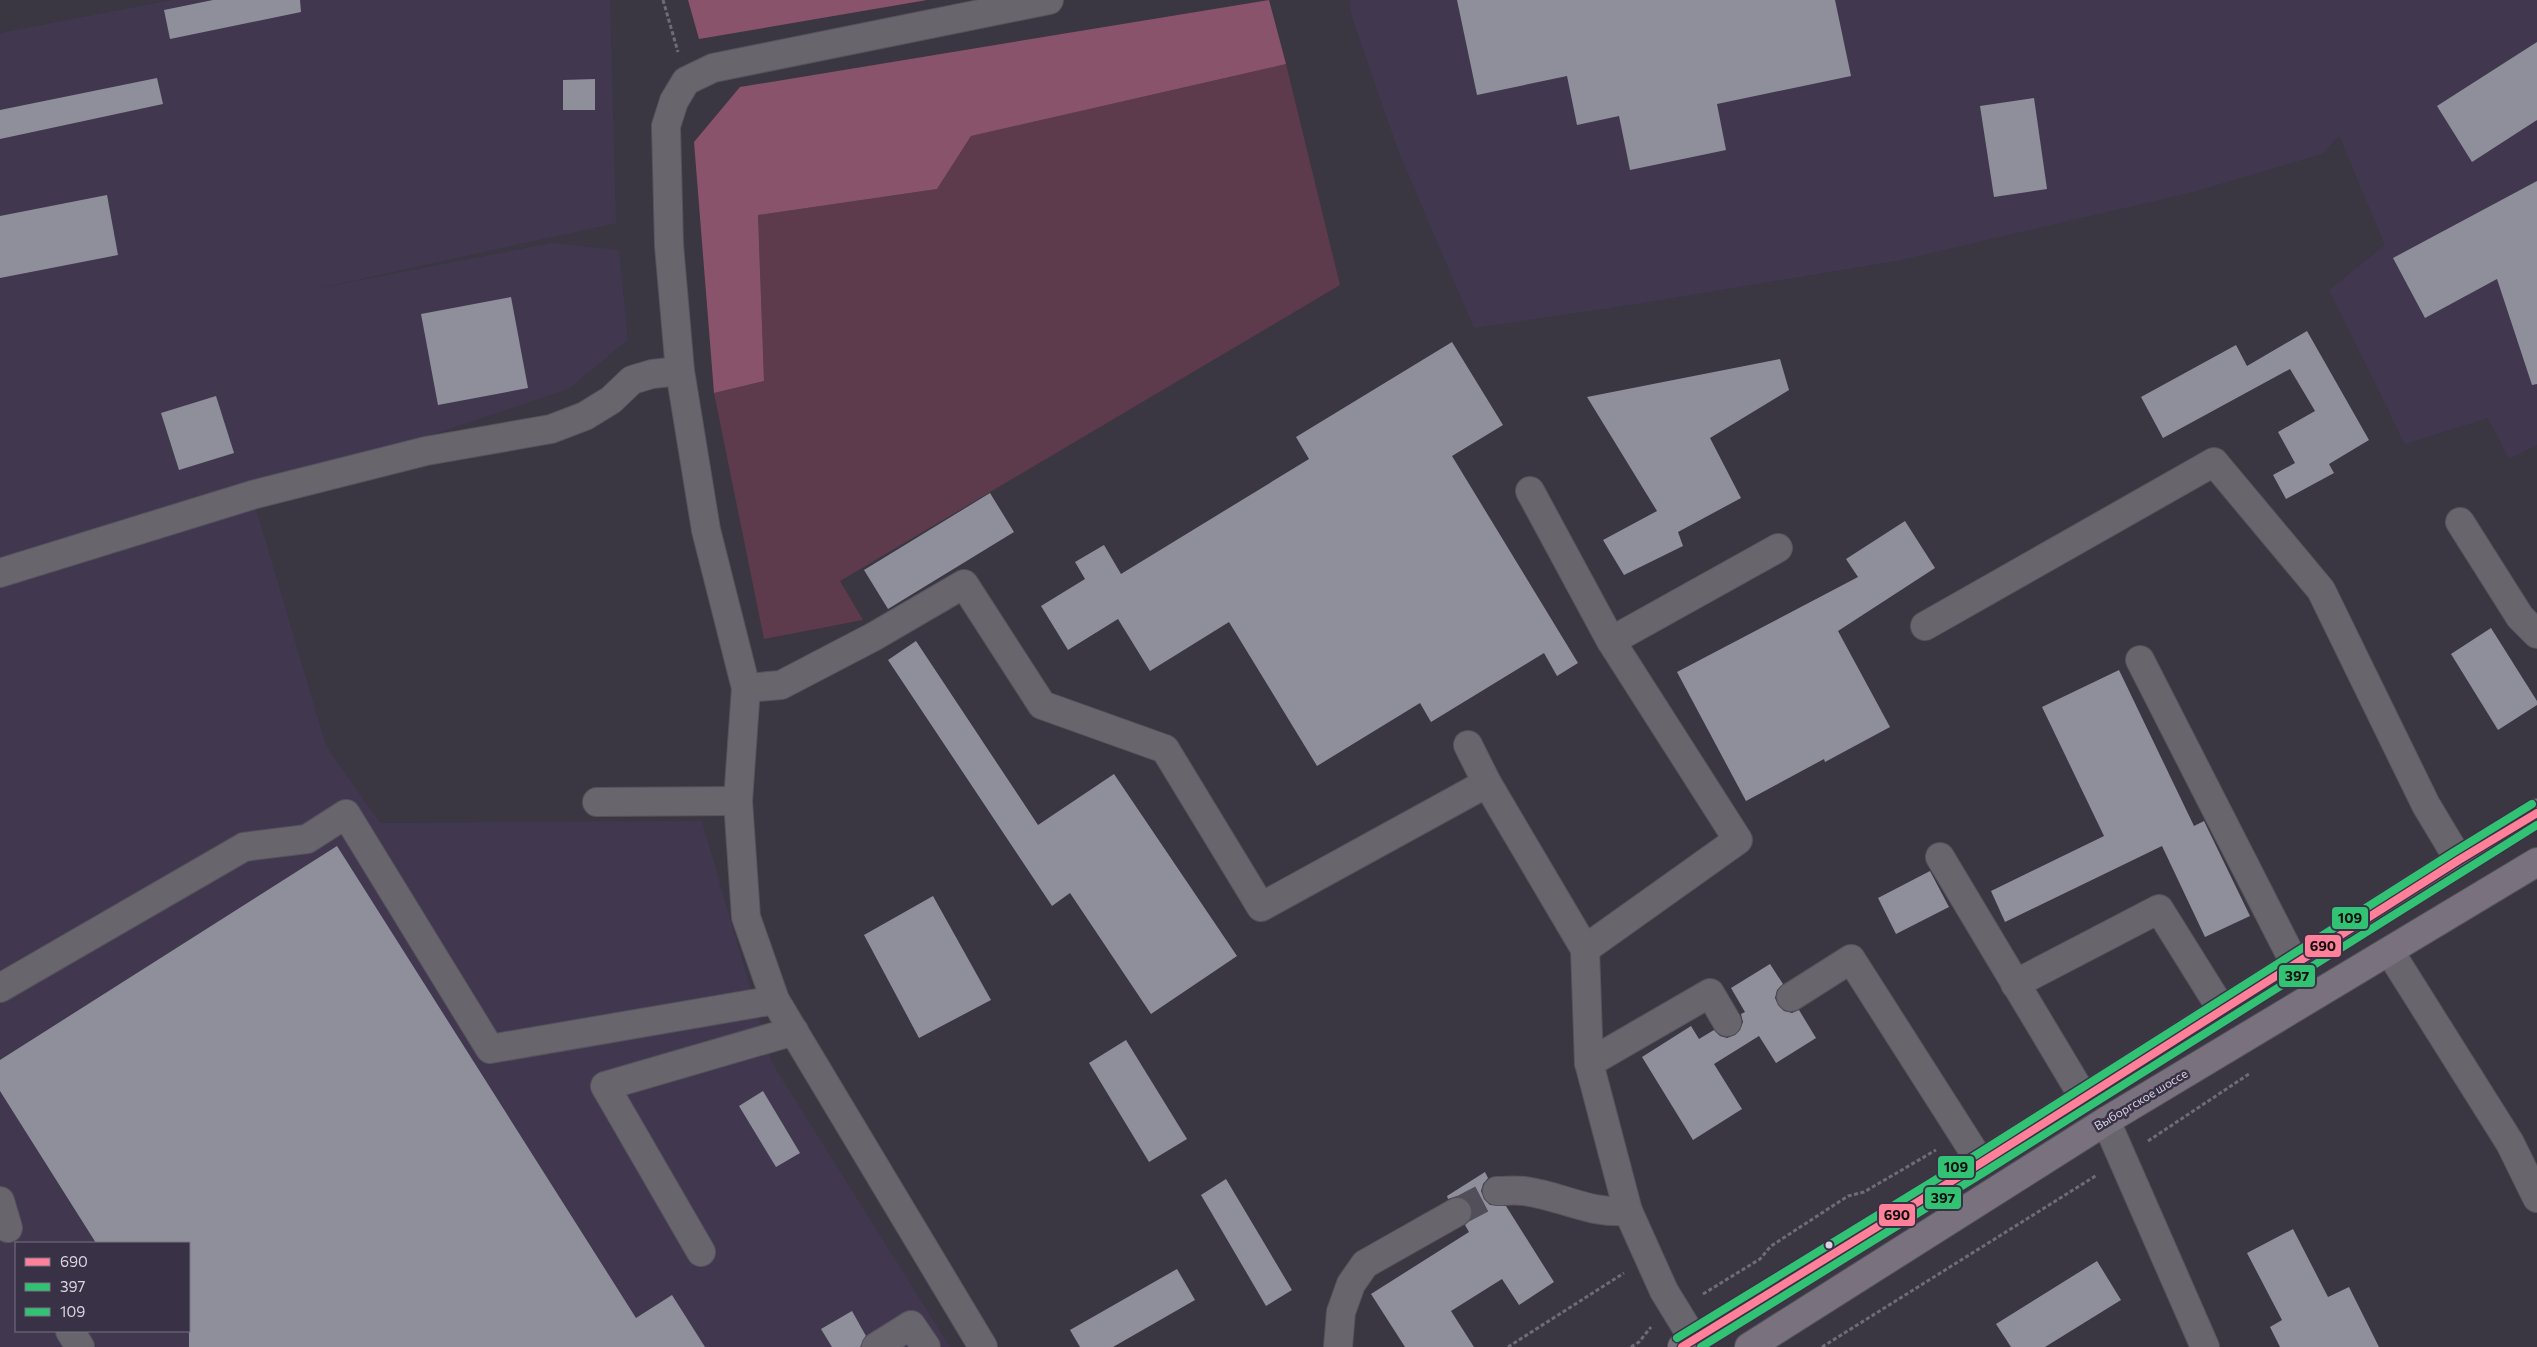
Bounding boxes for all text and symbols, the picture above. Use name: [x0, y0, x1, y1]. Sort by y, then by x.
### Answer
line badge: 109: [2331, 906, 2369, 930]
text: 109: [2338, 909, 2362, 926]
line badge: 690: [2304, 934, 2342, 958]
text: 690: [2310, 937, 2336, 954]
line badge: 397: [2278, 964, 2316, 988]
text: 397: [2285, 967, 2309, 984]
street label: Выборгское шоссе: [2091, 1066, 2190, 1133]
line badge: 109: [1937, 1155, 1975, 1179]
text: 109: [1944, 1158, 1968, 1175]
line badge: 397: [1924, 1186, 1962, 1210]
text: 397: [1931, 1189, 1955, 1206]
line badge: 690: [1878, 1203, 1916, 1227]
text: 690: [1884, 1206, 1910, 1223]
unlabelled marker: [1824, 1240, 1834, 1250]
legend: [15, 1242, 190, 1332]
text: 690: [60, 1252, 88, 1270]
text: 397: [60, 1277, 86, 1295]
text: 109: [60, 1302, 85, 1320]

